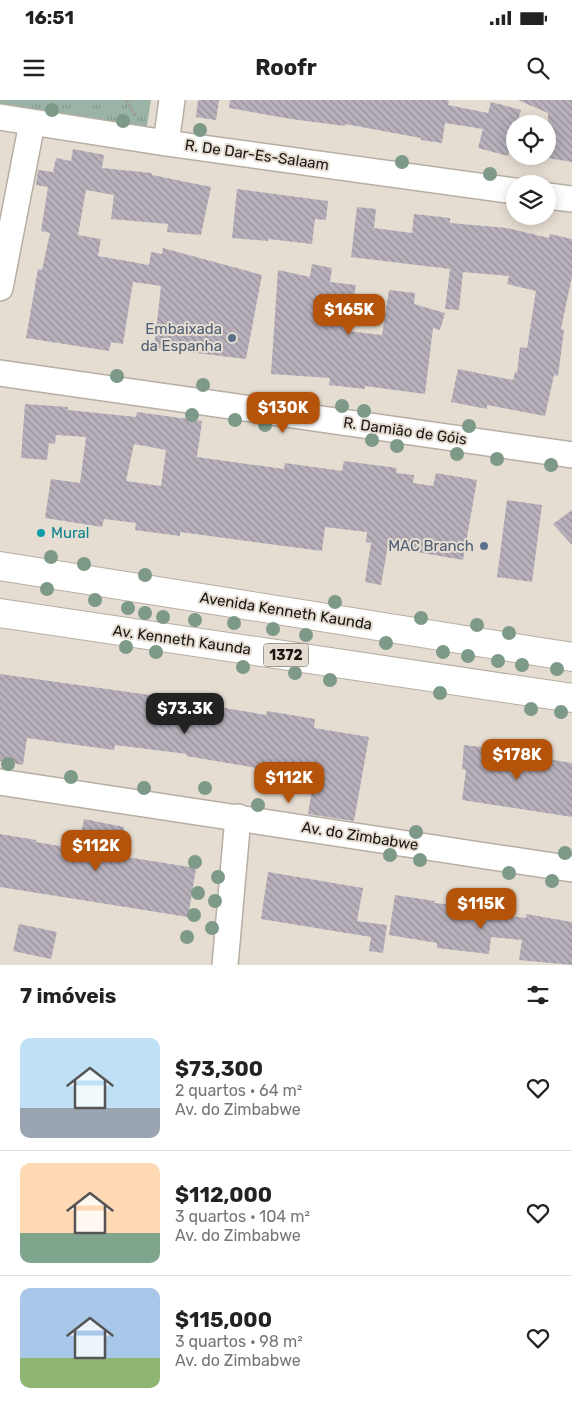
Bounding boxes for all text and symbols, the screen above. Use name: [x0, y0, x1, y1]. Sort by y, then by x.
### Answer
text: 16:51: [25, 6, 74, 29]
icon: menu: [20, 54, 48, 82]
text: Roofr: [255, 54, 317, 81]
icon: search: [524, 54, 552, 82]
map controls: [506, 115, 556, 225]
button: locate: [506, 115, 556, 165]
street label: R. De Dar-Es-Salaam: [184, 136, 330, 174]
button: layers: [506, 175, 556, 225]
pin: $165K: [314, 294, 384, 336]
text: $165K: [324, 300, 374, 319]
place label: Embaixada da Espanha: [141, 320, 222, 355]
marker: Embaixada da Espanha: [226, 332, 238, 344]
pin: $130K: [248, 392, 318, 434]
text: $130K: [258, 398, 308, 417]
street label: R. Damião de Góis: [342, 413, 468, 449]
place label: Mural: [51, 524, 89, 542]
marker: Mural: [35, 527, 47, 539]
place label: MAC Branch: [388, 537, 474, 555]
marker: MAC Branch: [478, 540, 490, 552]
street label: Avenida Kenneth Kaunda: [199, 588, 373, 634]
street label: Av. Kenneth Kaunda: [112, 621, 252, 659]
road number: 1372: [264, 644, 308, 666]
pin: $73.3K: [144, 692, 226, 735]
text: $73.3K: [157, 699, 213, 718]
pin: $178K: [482, 738, 552, 781]
text: $178K: [492, 745, 542, 764]
pin: $112K: [254, 762, 324, 804]
text: $112K: [265, 768, 313, 787]
street label: Av. do Zimbabwe: [300, 818, 420, 854]
pin: $112K: [61, 830, 131, 872]
text: $112K: [72, 836, 120, 855]
pin: $115K: [446, 888, 516, 930]
text: $115K: [457, 894, 505, 913]
icon: filters: [524, 981, 552, 1009]
text: 7 imóveis: [20, 983, 116, 1008]
text: $73,300: [175, 1056, 263, 1081]
icon: home: [60, 1058, 120, 1118]
icon: heart: [524, 1074, 552, 1102]
text: 2 quartos · 64 m²: [175, 1081, 302, 1100]
text: Av. do Zimbabwe: [175, 1100, 301, 1119]
text: $112,000: [175, 1182, 272, 1207]
icon: home: [60, 1183, 120, 1243]
icon: heart: [524, 1199, 552, 1227]
text: 3 quartos · 104 m²: [175, 1207, 310, 1226]
text: Av. do Zimbabwe: [175, 1226, 301, 1245]
text: $115,000: [175, 1307, 272, 1332]
icon: home: [60, 1308, 120, 1368]
icon: heart: [524, 1324, 552, 1352]
text: 3 quartos · 98 m²: [175, 1332, 303, 1351]
text: Av. do Zimbabwe: [175, 1351, 301, 1370]

